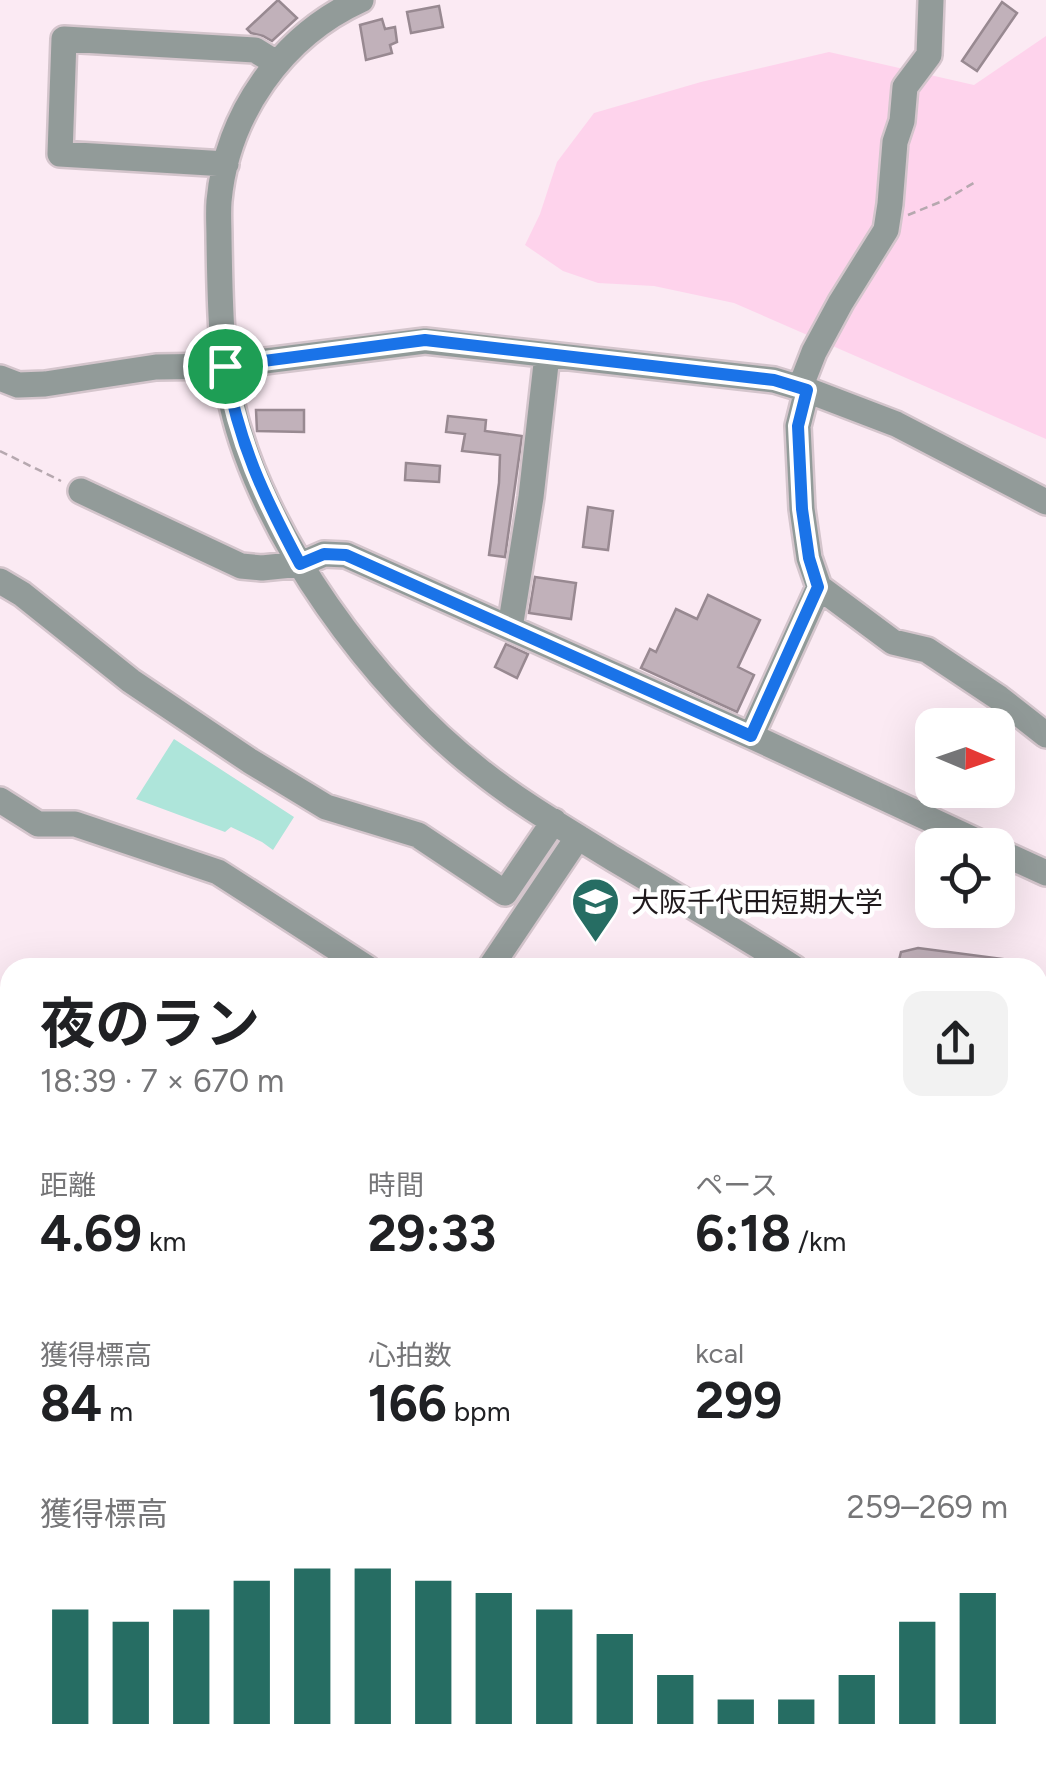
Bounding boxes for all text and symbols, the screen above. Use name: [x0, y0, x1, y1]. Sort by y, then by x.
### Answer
pin: [183, 324, 268, 409]
icon: arrive: [198, 339, 253, 394]
north arrow: [915, 708, 1015, 808]
map controls: [915, 708, 1015, 928]
button: locate: [915, 828, 1015, 928]
school or university icon: 大阪千代田短期大学: [570, 876, 622, 944]
place label: 大阪千代田短期大学: [631, 885, 883, 919]
text: 夜のラン: [40, 991, 260, 1057]
button: share: [903, 991, 1008, 1096]
text: 18:39 · 7 × 670 m: [40, 1062, 284, 1100]
text: 距離: [40, 1168, 96, 1202]
text: 時間: [368, 1168, 424, 1202]
text: ペース: [695, 1168, 778, 1202]
text: 4.69: [40, 1203, 142, 1264]
text: 29:33: [368, 1203, 496, 1264]
text: 6:18: [695, 1203, 791, 1264]
text: km: [142, 1224, 186, 1258]
text: /km: [791, 1224, 846, 1258]
text: kcal: [695, 1336, 744, 1370]
text: 獲得標高: [40, 1338, 152, 1372]
text: 心拍数: [368, 1338, 452, 1372]
text: 299: [695, 1370, 782, 1431]
text: 84: [40, 1373, 102, 1434]
text: 166: [368, 1373, 447, 1434]
text: m: [102, 1394, 133, 1428]
text: bpm: [447, 1394, 510, 1428]
text: 259–269 m: [847, 1488, 1008, 1526]
text: 獲得標高: [40, 1495, 168, 1533]

